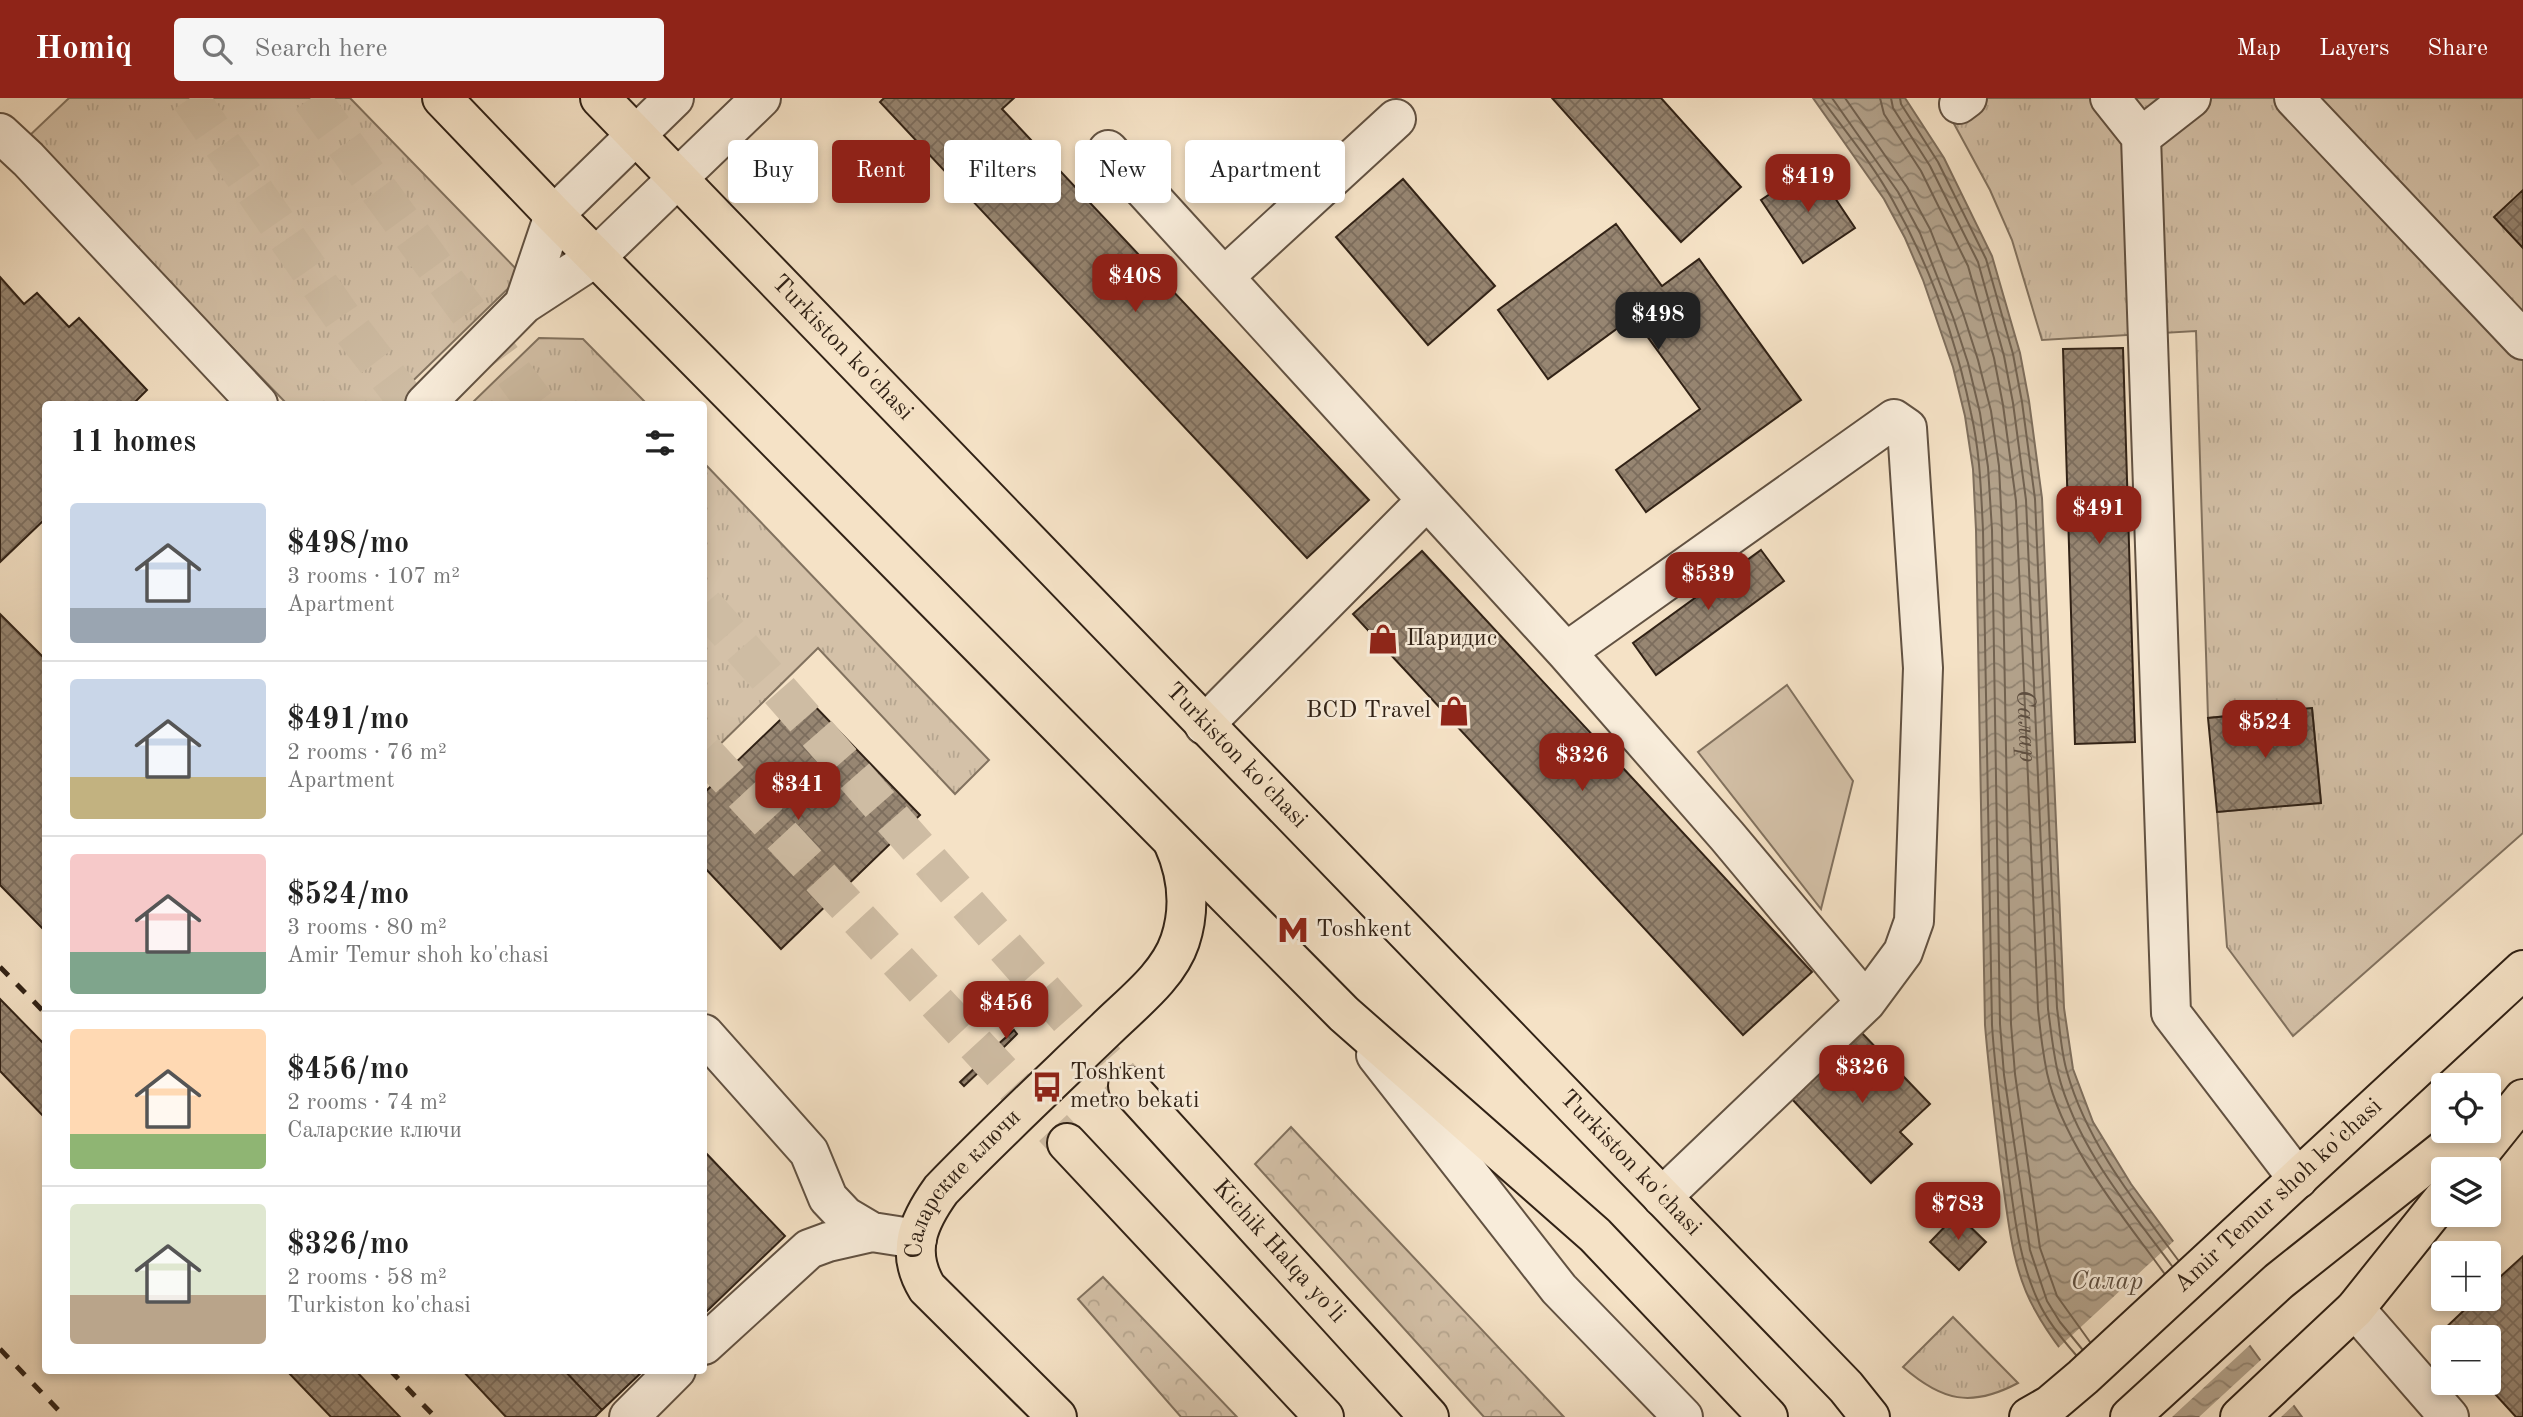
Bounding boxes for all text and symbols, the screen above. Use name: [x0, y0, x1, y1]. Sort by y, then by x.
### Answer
search box: [174, 18, 664, 81]
icon: search: [198, 30, 236, 68]
text: Homiq: [35, 33, 132, 66]
text: Search here: [254, 36, 387, 62]
text: Map: [2237, 37, 2281, 61]
text: Layers: [2319, 37, 2389, 61]
text: Share: [2427, 37, 2488, 61]
chip: Buy: [728, 140, 818, 203]
chip: Rent: [832, 140, 930, 203]
chip: Filters: [944, 140, 1061, 203]
chip: New: [1075, 140, 1171, 203]
chip: Apartment: [1185, 140, 1345, 203]
pin: $419: [1767, 155, 1849, 214]
text: $419: [1781, 165, 1835, 188]
pin: $408: [1094, 254, 1176, 314]
text: $408: [1108, 265, 1162, 288]
street label: Turkiston ko'chasi: [767, 271, 917, 425]
pin: $498: [1617, 292, 1699, 352]
text: $498: [1631, 303, 1685, 326]
icon: filters: [641, 424, 679, 462]
text: 11 homes: [70, 428, 196, 458]
pin: $491: [2058, 486, 2140, 546]
text: $491: [2072, 497, 2126, 520]
text: $498/mo: [287, 529, 409, 559]
icon: home: [126, 531, 210, 615]
pin: $539: [1667, 552, 1749, 612]
text: $539: [1681, 563, 1735, 586]
text: 3 rooms · 107 m²: [287, 565, 460, 588]
text: Apartment: [287, 593, 395, 616]
shop icon: Паридис: [1366, 622, 1400, 656]
place label: Паридис: [1406, 627, 1497, 651]
street label: Turkiston ko'chasi: [1161, 679, 1311, 833]
water label: Салар: [2011, 689, 2040, 763]
shop icon: BCD Travel: [1437, 694, 1471, 728]
place label: BCD Travel: [1306, 699, 1431, 723]
pin: $524: [2224, 700, 2306, 760]
text: $491/mo: [287, 705, 409, 735]
icon: home: [126, 707, 210, 791]
text: $524: [2238, 711, 2292, 734]
pin: $326: [1541, 734, 1623, 793]
text: 2 rooms · 76 m²: [287, 741, 447, 764]
text: $326: [1555, 744, 1609, 767]
pin: $341: [757, 762, 839, 822]
text: Apartment: [287, 769, 395, 792]
text: $341: [771, 773, 825, 796]
text: $524/mo: [287, 880, 409, 910]
icon: home: [126, 882, 210, 966]
metro station icon: Toshkent: [1276, 913, 1310, 947]
text: 3 rooms · 80 m²: [287, 916, 447, 939]
place label: Toshkent: [1316, 918, 1412, 942]
text: Amir Temur shoh ko'chasi: [287, 944, 549, 967]
pin: $456: [965, 982, 1047, 1041]
text: $456: [979, 992, 1033, 1015]
pin: $326: [1821, 1046, 1903, 1105]
text: $456/mo: [287, 1055, 409, 1085]
text: $326: [1835, 1056, 1889, 1079]
icon: home: [126, 1057, 210, 1141]
place label: Toshkent metro bekati: [1070, 1061, 1200, 1113]
bus stop icon: Toshkent metro bekati: [1030, 1070, 1064, 1104]
map controls: [2431, 1073, 2501, 1395]
button: locate: [2431, 1073, 2501, 1143]
street label: Turkiston ko'chasi: [1555, 1086, 1705, 1241]
text: 2 rooms · 74 m²: [287, 1091, 447, 1114]
street label: Amir Temur shoh ko'chasi: [2170, 1094, 2387, 1298]
street label: Саларские ключи: [904, 1105, 1026, 1259]
text: Саларские ключи: [287, 1119, 462, 1142]
button: layers: [2431, 1157, 2501, 1227]
street label: Kichik Halqa yo'li: [1208, 1176, 1349, 1328]
pin: $783: [1917, 1182, 1999, 1242]
text: $783: [1931, 1193, 1985, 1216]
text: $326/mo: [287, 1230, 409, 1260]
icon: home: [126, 1232, 210, 1316]
button: +: [2431, 1241, 2501, 1311]
text: 2 rooms · 58 m²: [287, 1266, 447, 1289]
water label: Салар: [2071, 1269, 2143, 1295]
text: Turkiston ko'chasi: [287, 1294, 471, 1317]
button: −: [2431, 1325, 2501, 1395]

